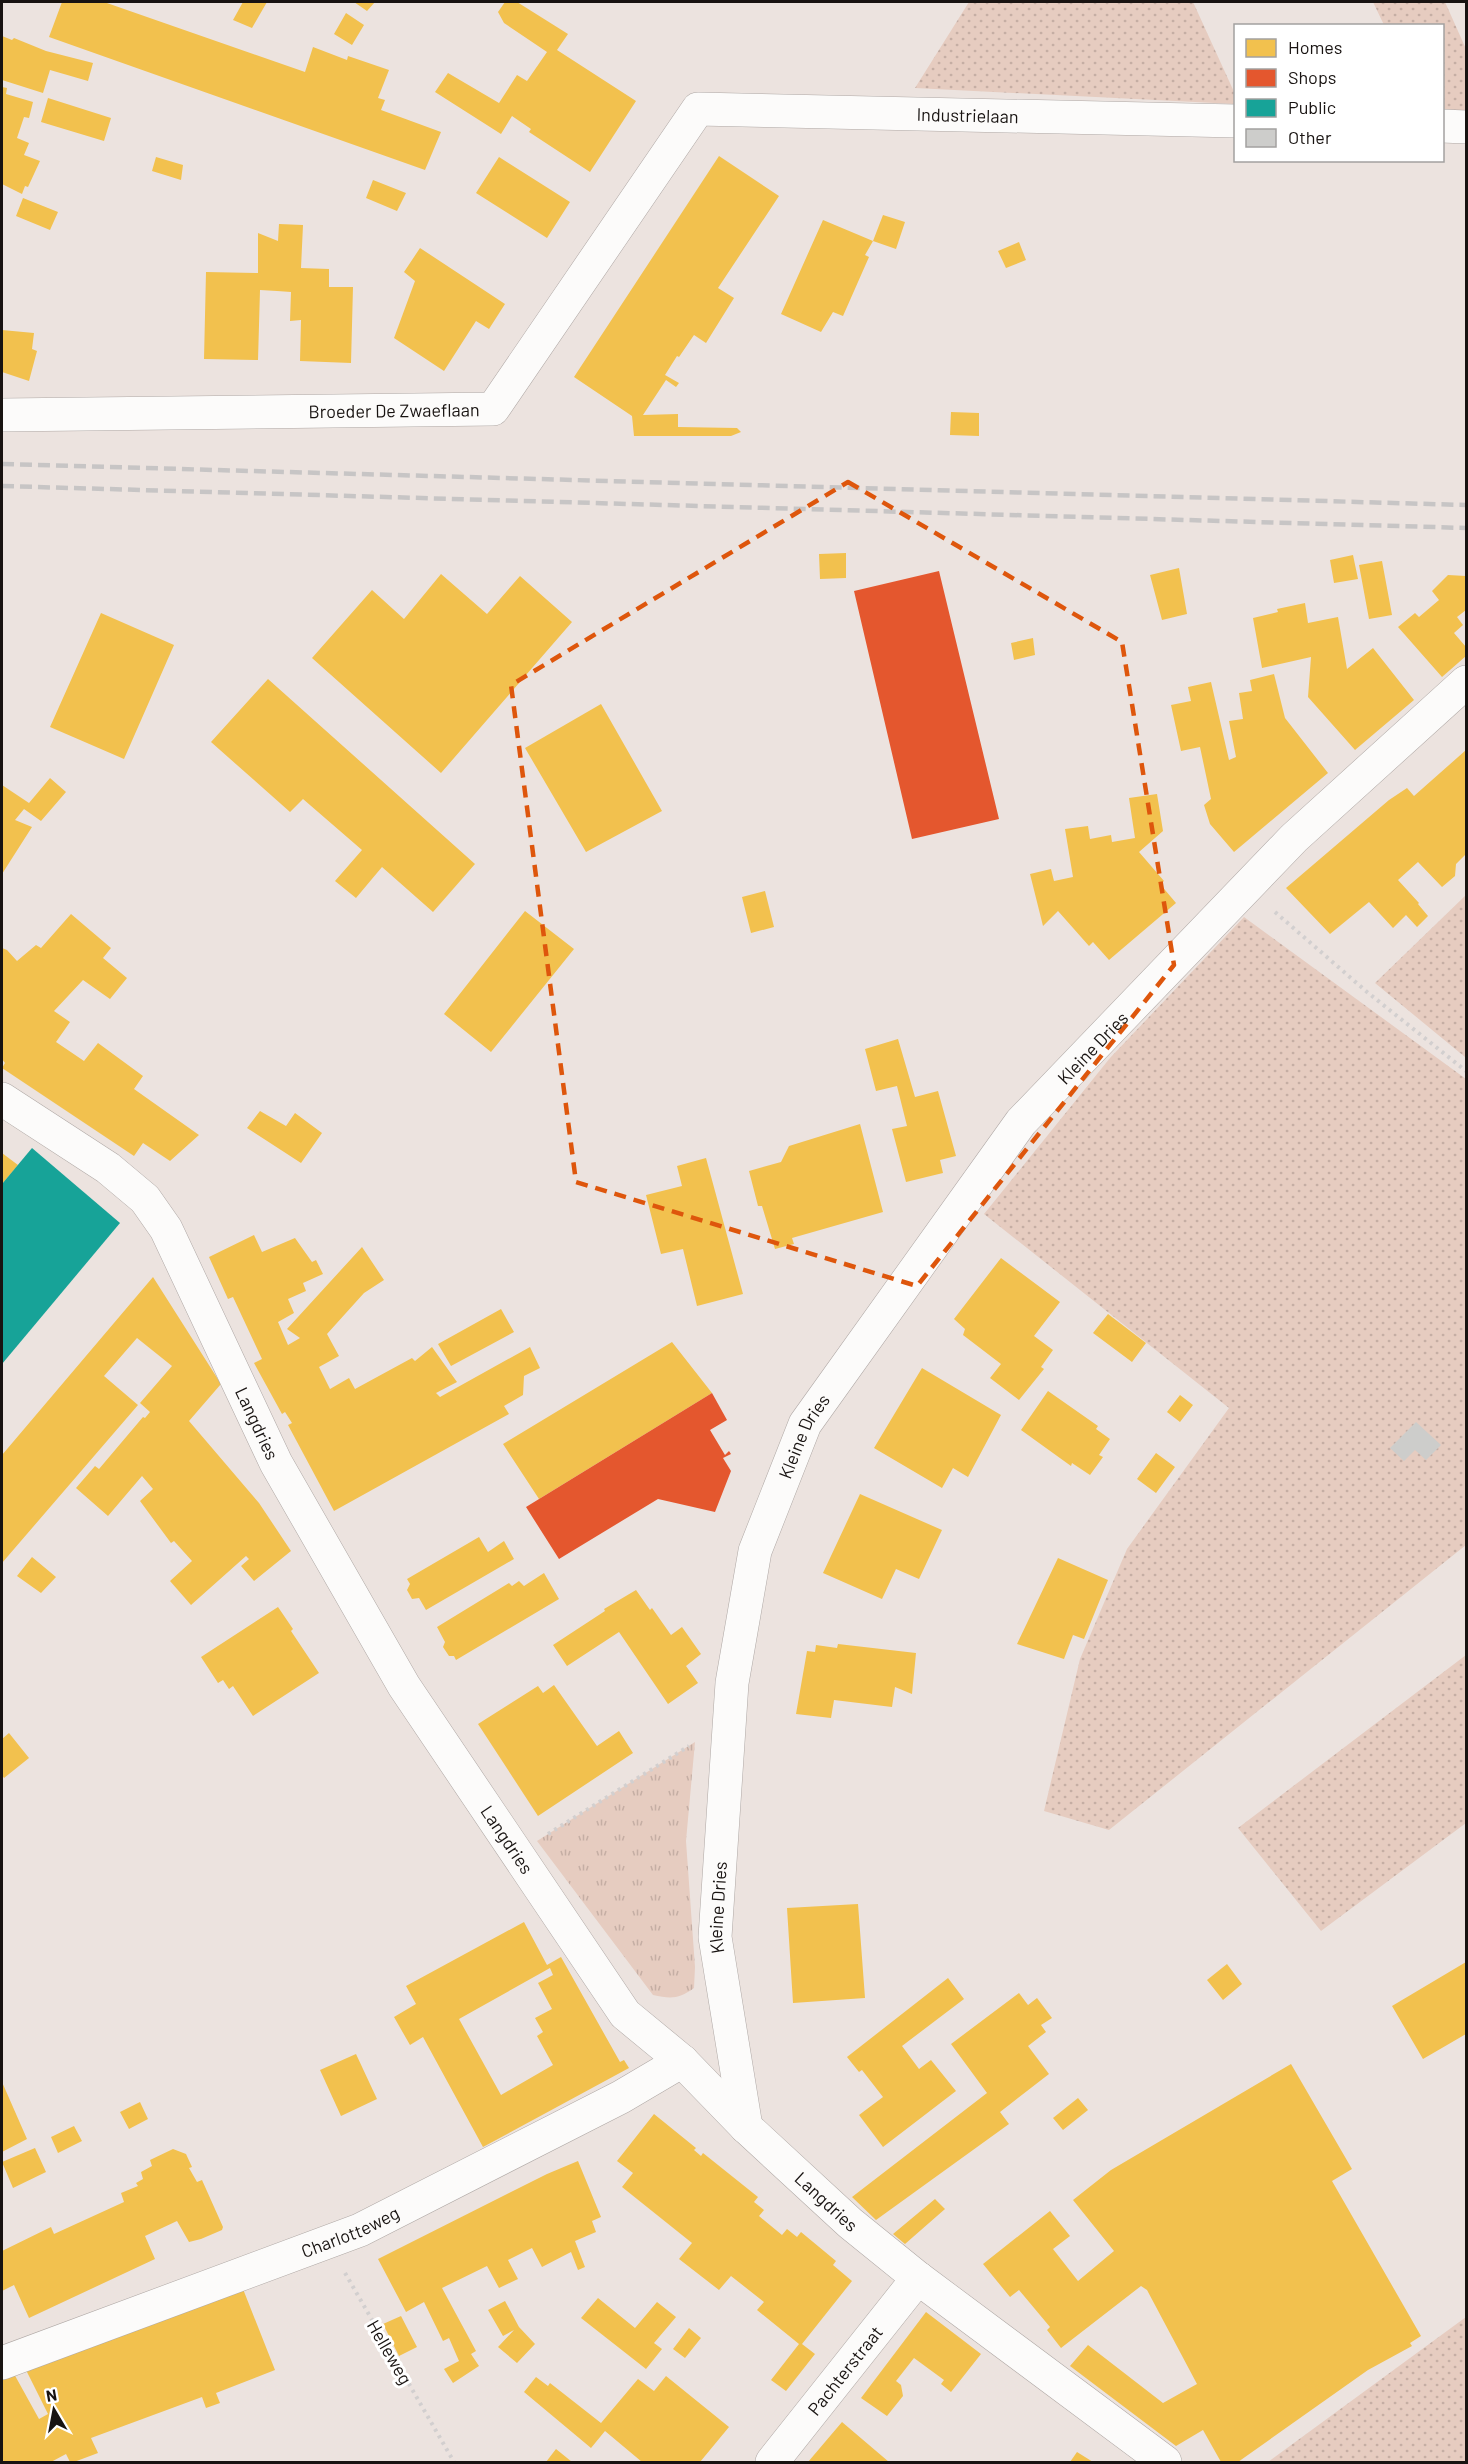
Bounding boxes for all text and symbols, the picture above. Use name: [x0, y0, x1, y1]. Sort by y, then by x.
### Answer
legend: [1234, 24, 1444, 162]
text: Homes: [1288, 36, 1342, 58]
text: Shops: [1288, 66, 1337, 88]
text: Public: [1288, 96, 1336, 118]
street label: Industrielaan: [916, 103, 1019, 127]
text: Other: [1288, 126, 1332, 148]
street label: Broeder De Zwaeflaan: [308, 398, 480, 422]
street label: Kleine Dries: [1052, 1007, 1132, 1089]
street label: Langdries: [231, 1383, 284, 1463]
street label: Kleine Dries: [774, 1389, 834, 1482]
street label: Langdries: [476, 1801, 538, 1878]
street label: Kleine Dries: [704, 1861, 731, 1955]
street label: Langdries: [790, 2167, 862, 2236]
street label: Charlotteweg: [298, 2201, 403, 2262]
street label: Helleweg: [363, 2316, 417, 2388]
street label: Pachterstraat: [803, 2321, 887, 2419]
north arrow: [24, 2380, 84, 2440]
text: N: [44, 2384, 58, 2405]

